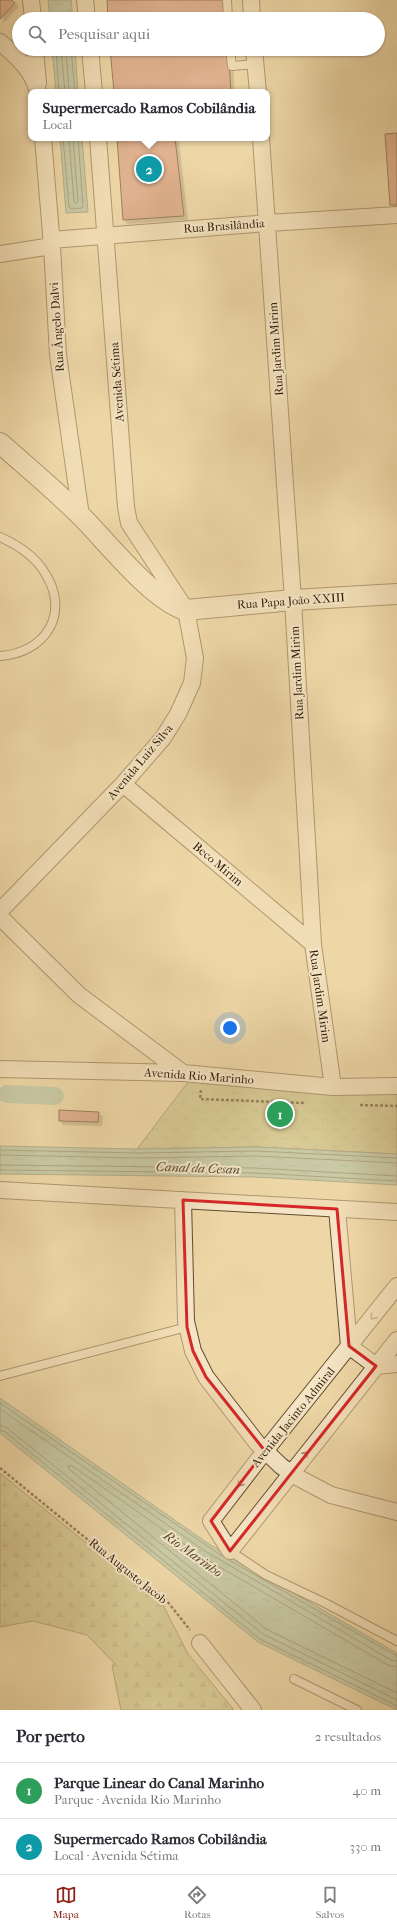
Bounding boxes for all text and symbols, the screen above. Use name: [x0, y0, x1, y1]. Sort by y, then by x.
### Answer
search box: [12, 12, 385, 56]
icon: search: [26, 23, 48, 45]
text: Pesquisar aqui: [58, 25, 150, 43]
popup: [28, 89, 270, 141]
text: Supermercado Ramos Cobilândia: [43, 99, 255, 117]
text: Local: [43, 117, 72, 132]
pin: 2: [136, 154, 162, 184]
street label: Rua Brasilândia: [183, 216, 265, 236]
street label: Rua Ângelo Dalvi: [46, 281, 67, 372]
street label: Rua Jardim Mirim: [266, 302, 286, 396]
street label: Avenida Sétima: [107, 341, 127, 423]
street label: Rua Papa João XXIII: [237, 590, 346, 612]
street label: Rua Jardim Mirim: [288, 626, 306, 720]
street label: Avenida Luiz Silva: [104, 721, 176, 803]
street label: Beco Mirim: [190, 839, 246, 889]
street label: Rua Jardim Mirim: [307, 948, 333, 1044]
your location: [220, 1018, 240, 1038]
street label: Avenida Rio Marinho: [143, 1065, 254, 1087]
pin: 1: [267, 1099, 293, 1129]
water label: Canal da Cesan: [156, 1159, 240, 1177]
one-way arrow: [371, 1312, 378, 1319]
street label: Avenida Jacinto Admiral: [248, 1364, 338, 1471]
one-way arrow: [301, 1452, 308, 1459]
one-way arrow: [237, 1480, 244, 1487]
water label: Rio Marinho: [160, 1527, 226, 1580]
street label: Rua Augusto Jacob: [86, 1535, 170, 1607]
text: Por perto: [16, 1726, 85, 1746]
text: 2 resultados: [315, 1729, 381, 1744]
text: Parque Linear do Canal Marinho: [54, 1774, 264, 1792]
text: 1: [27, 1783, 31, 1798]
text: 40 m: [353, 1783, 381, 1798]
text: Parque · Avenida Rio Marinho: [54, 1792, 221, 1807]
text: Supermercado Ramos Cobilândia: [54, 1830, 267, 1848]
text: 2: [26, 1839, 32, 1854]
text: 330 m: [350, 1839, 381, 1854]
text: Local · Avenida Sétima: [54, 1848, 179, 1863]
tab: Mapa: [53, 1884, 79, 1921]
tab: Rotas: [184, 1884, 211, 1921]
tab: Salvos: [316, 1884, 344, 1921]

